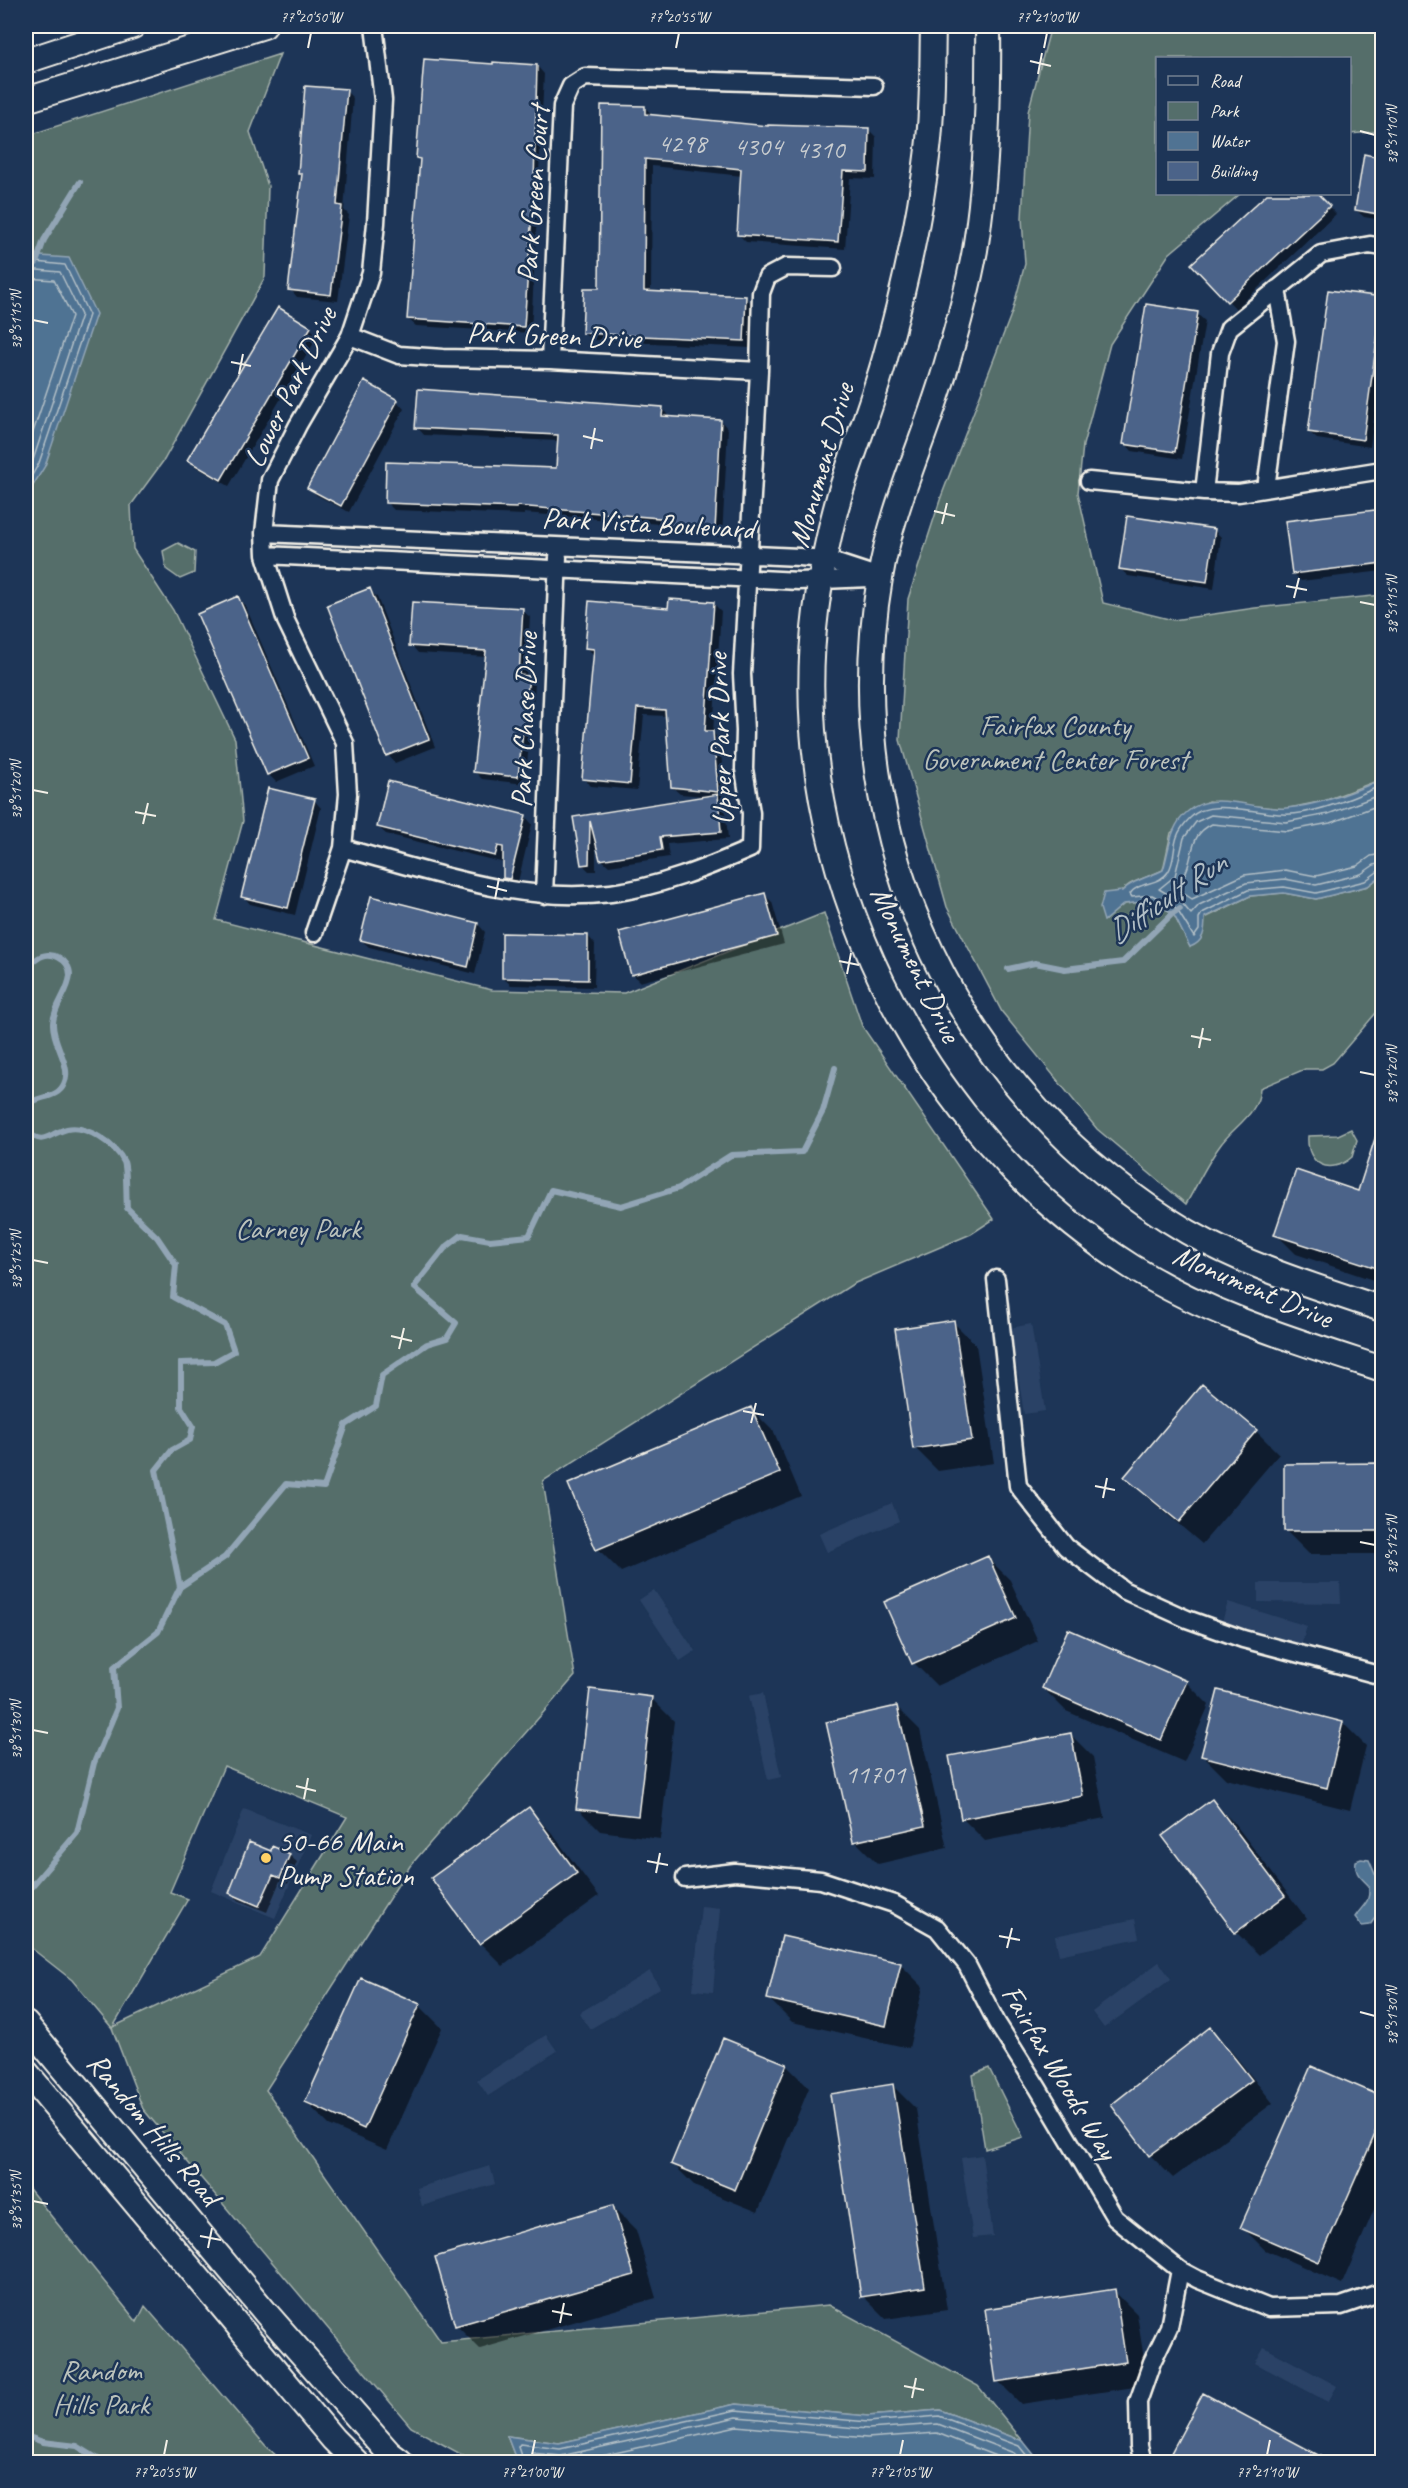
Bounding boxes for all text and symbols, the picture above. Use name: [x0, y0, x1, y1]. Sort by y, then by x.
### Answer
text: 77°20'50"W: [281, 8, 345, 27]
text: 77°20'55"W: [649, 8, 713, 27]
text: 77°21'00"W: [1017, 8, 1081, 27]
legend: [1156, 57, 1351, 195]
text: Road: [1210, 70, 1243, 92]
street label: Park Green Court: [508, 100, 558, 284]
text: Park: [1210, 100, 1240, 122]
text: 38°51'10"N: [1383, 102, 1402, 165]
house number: 4298: [658, 126, 709, 160]
house number: 4304: [734, 129, 785, 163]
text: Water: [1210, 130, 1251, 152]
house number: 4310: [796, 132, 846, 166]
text: Building: [1210, 160, 1259, 182]
text: 38°51'15"N: [7, 287, 26, 350]
street label: Lower Park Drive: [235, 299, 346, 473]
street label: Park Green Drive: [466, 313, 644, 357]
street label: Monument Drive: [779, 376, 863, 551]
street label: Park Vista Boulevard: [541, 498, 759, 548]
text: 38°51'15"N: [1383, 572, 1402, 635]
street label: Park Chase Drive: [502, 629, 546, 808]
street label: Upper Park Drive: [698, 650, 742, 826]
park label: Fairfax County Government Center Forest: [922, 706, 1192, 778]
text: 38°51'20"N: [7, 757, 26, 820]
water label: Difficult Run: [1099, 841, 1236, 952]
street label: Monument Drive: [862, 880, 971, 1050]
text: 38°51'20"N: [1383, 1042, 1402, 1105]
park label: Carney Park: [235, 1209, 363, 1247]
text: 38°51'25"N: [7, 1227, 26, 1290]
street label: Monument Drive: [1168, 1235, 1340, 1337]
text: 38°51'25"N: [1383, 1512, 1402, 1575]
text: 38°51'30"N: [7, 1697, 26, 1760]
house number: 11701: [845, 1757, 907, 1791]
place label: 50-66 Main Pump Station: [278, 1822, 414, 1894]
marker: 50-66 Main Pump Station: [259, 1851, 273, 1865]
street label: Fairfax Woods Way: [993, 1978, 1128, 2169]
text: 38°51'30"N: [1383, 1983, 1402, 2046]
street label: Random Hills Road: [79, 2045, 232, 2217]
text: 38°51'35"N: [7, 2168, 26, 2231]
park label: Random Hills Park: [53, 2351, 151, 2423]
text: 77°20'55"W: [134, 2463, 198, 2482]
text: 77°21'00"W: [502, 2463, 566, 2482]
text: 77°21'05"W: [870, 2463, 934, 2482]
text: 77°21'10"W: [1237, 2463, 1301, 2482]

